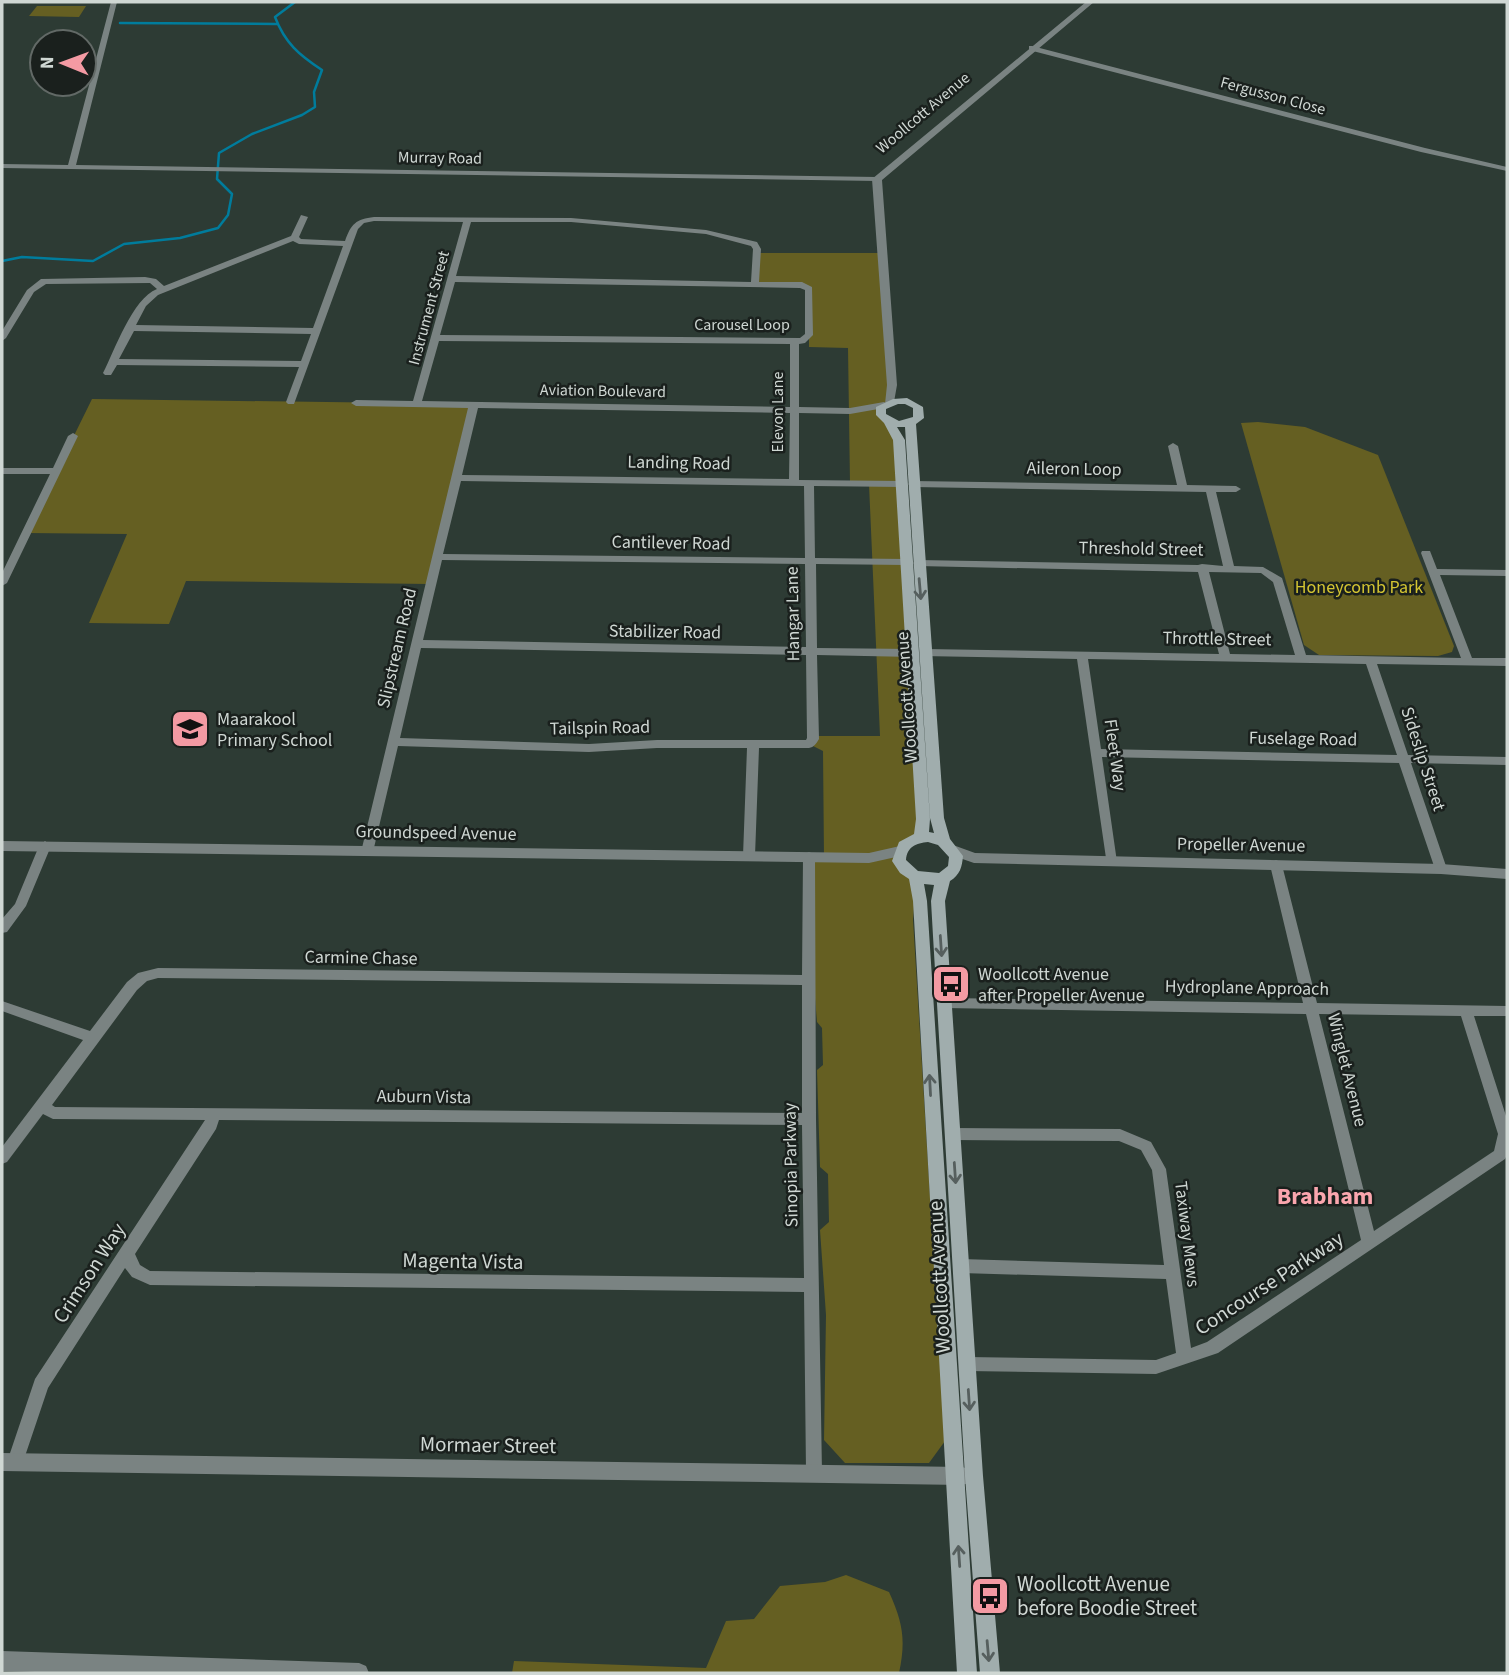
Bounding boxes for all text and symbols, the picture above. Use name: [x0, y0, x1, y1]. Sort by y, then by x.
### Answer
north arrow: [28, 28, 98, 98]
text: N: [34, 56, 61, 69]
street label: Woollcott Avenue: [871, 67, 975, 159]
street label: Fergusson Close: [1218, 71, 1328, 121]
street label: Murray Road: [398, 146, 482, 170]
street label: Instrument Street: [403, 248, 455, 368]
street label: Carousel Loop: [694, 314, 790, 336]
street label: Elevon Lane: [767, 371, 789, 453]
street label: Aviation Boulevard: [540, 379, 666, 403]
street label: Landing Road: [627, 450, 731, 476]
street label: Aileron Loop: [1026, 456, 1122, 482]
street label: Cantilever Road: [611, 529, 731, 557]
street label: Threshold Street: [1078, 535, 1204, 563]
street label: Hangar Lane: [780, 566, 806, 662]
park label: Honeycomb Park: [1295, 575, 1423, 600]
one-way arrow: [914, 577, 927, 600]
street label: Slipstream Road: [371, 585, 423, 711]
street label: Stabilizer Road: [609, 619, 721, 645]
street label: Throttle Street: [1162, 626, 1272, 652]
street label: Woollcott Avenue: [890, 631, 924, 763]
street label: Sideslip Street: [1394, 704, 1452, 814]
place label: Maarakool Primary School: [217, 707, 332, 753]
school or university icon: Maarakool Primary School: [169, 708, 211, 750]
street label: Tailspin Road: [550, 715, 650, 741]
street label: Fleet Way: [1098, 718, 1132, 793]
street label: Fuselage Road: [1249, 726, 1357, 752]
street label: Groundspeed Avenue: [355, 819, 517, 847]
street label: Propeller Avenue: [1177, 831, 1305, 859]
one-way arrow: [935, 934, 948, 956]
street label: Carmine Chase: [304, 945, 418, 971]
place label: Woollcott Avenue after Propeller Avenue: [978, 962, 1145, 1008]
bus stop icon: Woollcott Avenue after Propeller Avenue: [930, 963, 972, 1005]
street label: Hydroplane Approach: [1165, 974, 1329, 1002]
street label: Winglet Avenue: [1321, 1011, 1373, 1129]
one-way arrow: [924, 1073, 937, 1096]
street label: Auburn Vista: [377, 1084, 471, 1110]
street label: Sinopia Parkway: [777, 1102, 805, 1228]
one-way arrow: [949, 1161, 962, 1183]
district label: Brabham: [1277, 1179, 1373, 1214]
street label: Taxiway Mews: [1168, 1180, 1206, 1288]
street label: Woollcott Avenue: [920, 1200, 958, 1354]
street label: Crimson Way: [45, 1217, 133, 1329]
street label: Concourse Parkway: [1189, 1223, 1349, 1342]
street label: Magenta Vista: [402, 1245, 524, 1277]
one-way arrow: [963, 1388, 976, 1411]
street label: Mormaer Street: [420, 1429, 556, 1461]
one-way arrow: [952, 1545, 965, 1568]
place label: Woollcott Avenue before Boodie Street: [1017, 1569, 1197, 1623]
bus stop icon: Woollcott Avenue before Boodie Street: [969, 1575, 1011, 1617]
one-way arrow: [982, 1639, 995, 1662]

